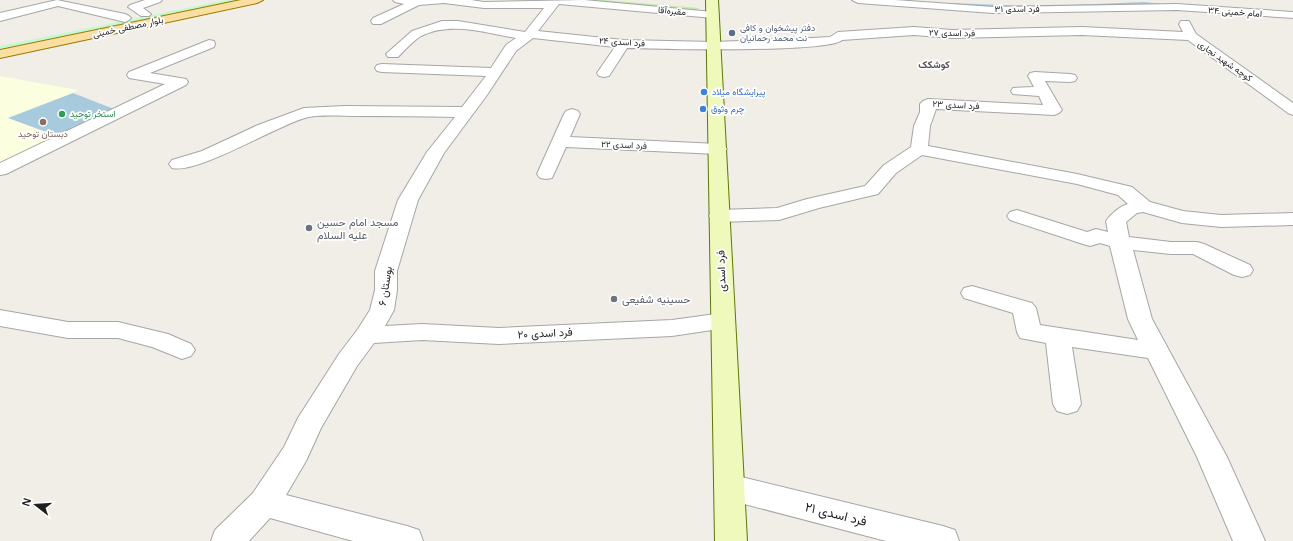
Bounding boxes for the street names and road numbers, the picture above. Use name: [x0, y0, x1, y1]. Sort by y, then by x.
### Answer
street label: فرد اسدی ۳۱: [994, 4, 1040, 15]
street label: مقبره‌آقا: [657, 5, 687, 18]
street label: امام خمینی ۳۴: [1208, 5, 1262, 20]
street label: بلوار مصطفی خمینی: [92, 15, 165, 40]
street label: فرد اسدی ۲۷: [929, 28, 975, 39]
street label: فرد اسدی ۲۴: [598, 35, 645, 50]
street label: کوچه شهید ‌نجاری: [1195, 39, 1254, 84]
street label: فرد اسدی ۲۳: [932, 99, 980, 112]
street label: فرد اسدی ۲۲: [601, 139, 647, 152]
street label: فرد اسدی: [714, 250, 729, 292]
street label: بوستان ۶: [376, 265, 395, 307]
street label: فرد اسدی ۲۰: [517, 326, 573, 341]
street label: فرد اسدی ۲۱: [803, 499, 869, 530]

